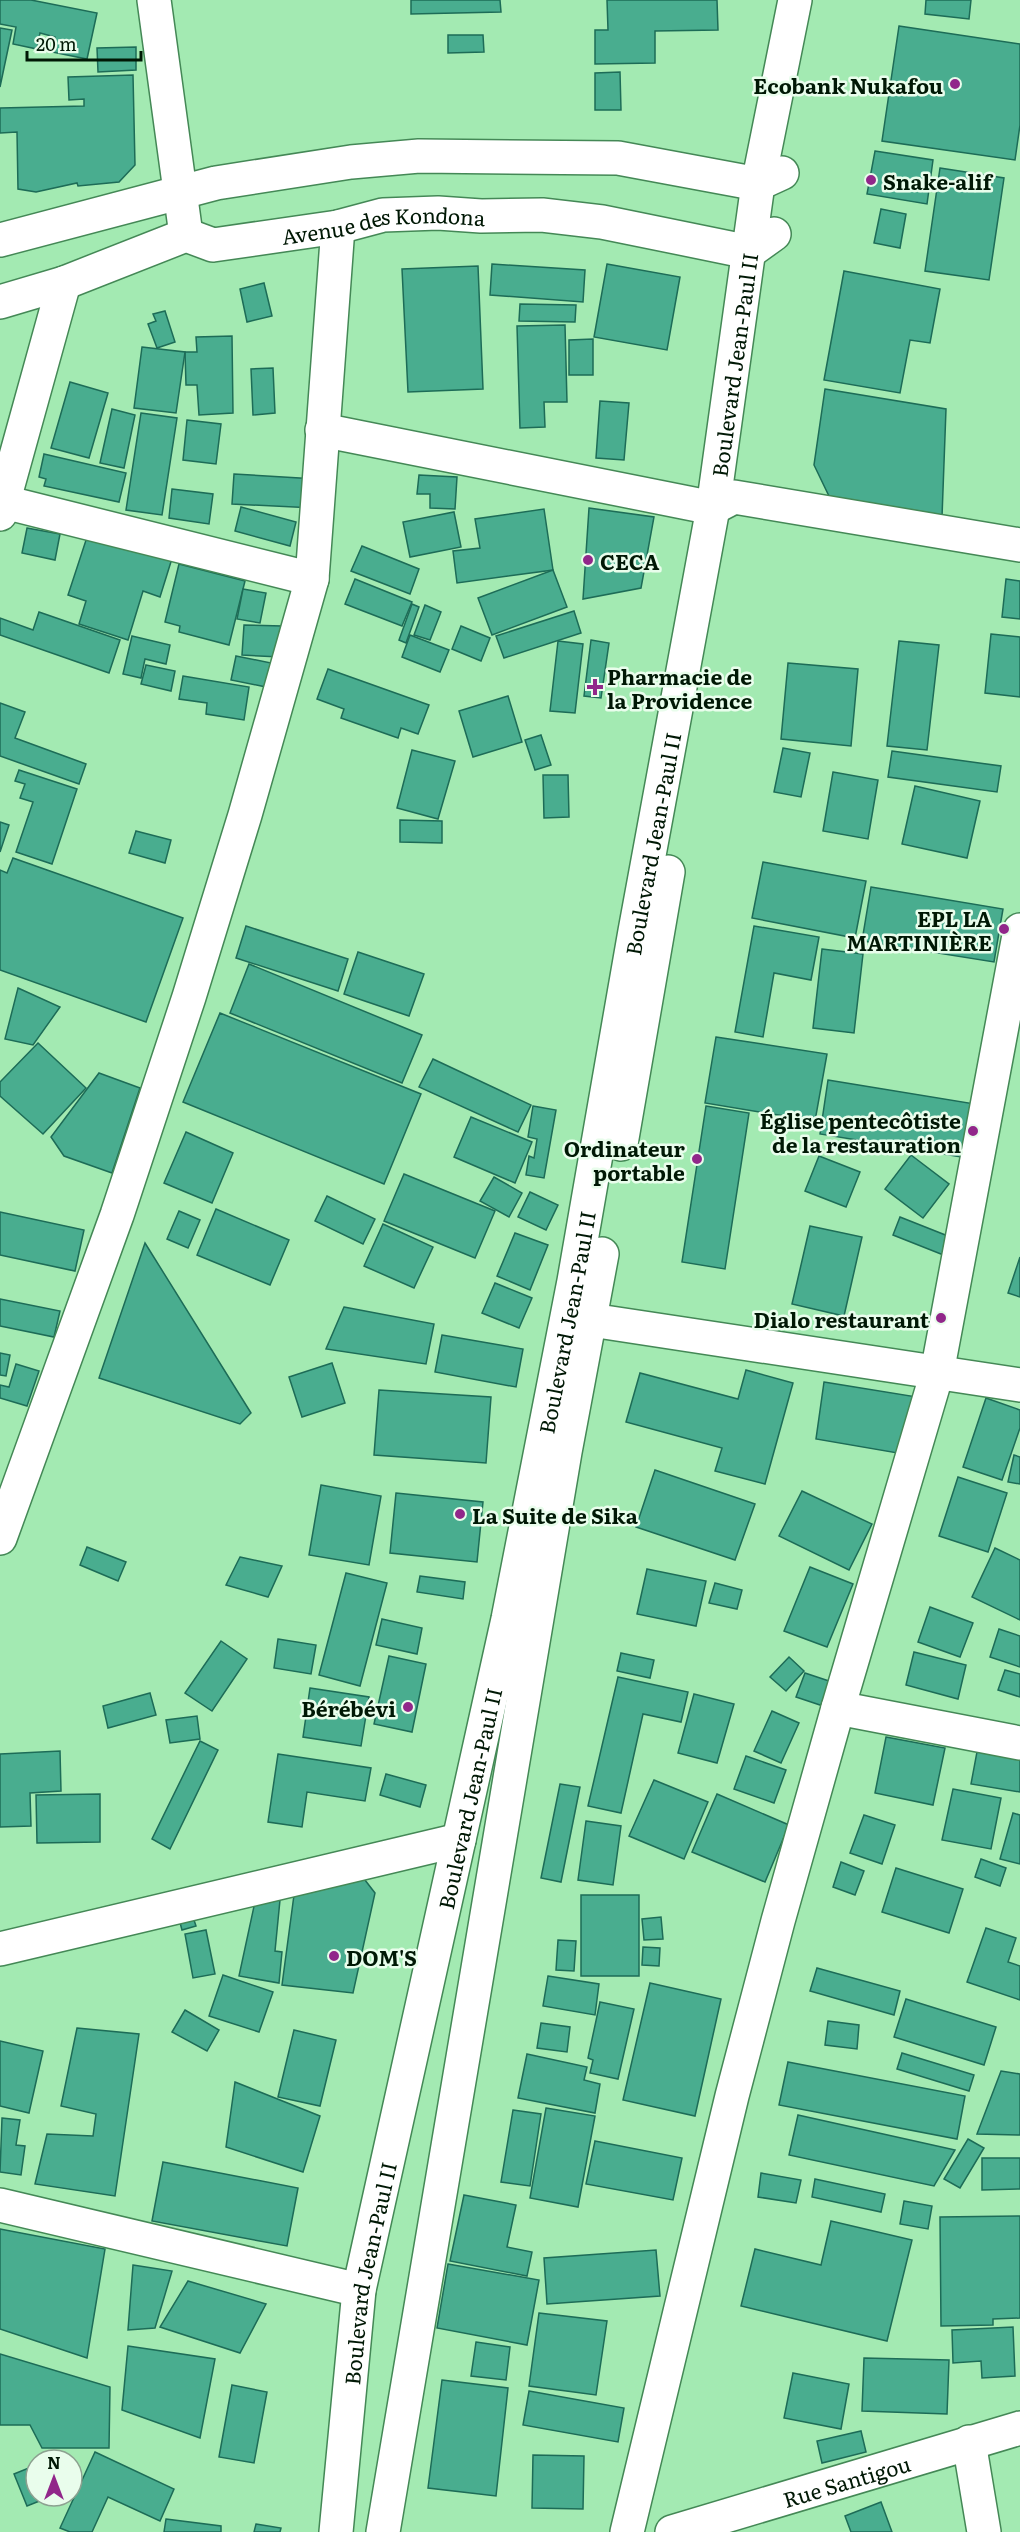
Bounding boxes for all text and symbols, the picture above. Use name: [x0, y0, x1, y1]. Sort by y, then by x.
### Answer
scale bar: [27, 24, 141, 62]
text: 20 m: [36, 30, 77, 57]
place label: Ecobank Nukafou: [753, 69, 943, 100]
marker: Ecobank Nukafou: [948, 77, 962, 91]
place label: Snake-alif: [883, 165, 994, 196]
marker: Snake-alif: [864, 173, 878, 187]
street label: Avenue des Kondona: [279, 197, 487, 250]
street label: Boulevard Jean-Paul II: [702, 250, 764, 479]
place label: CECA: [600, 545, 660, 576]
marker: CECA: [581, 553, 595, 567]
place label: Pharmacie de la Providence: [607, 660, 752, 715]
marker: Pharmacie de la Providence: [588, 680, 602, 694]
street label: Boulevard Jean-Paul II: [616, 729, 687, 958]
place label: EPL LA MARTINIÈRE: [847, 902, 992, 957]
marker: EPL LA MARTINIÈRE: [997, 922, 1011, 936]
place label: Église pentecôtiste de la restauration: [760, 1104, 961, 1159]
marker: Église pentecôtiste de la restauration: [966, 1124, 980, 1138]
place label: Ordinateur portable: [564, 1132, 686, 1187]
marker: Ordinateur portable: [690, 1152, 704, 1166]
street label: Boulevard Jean-Paul II: [529, 1208, 602, 1436]
place label: Dialo restaurant: [754, 1303, 930, 1334]
marker: Dialo restaurant: [934, 1311, 948, 1325]
place label: La Suite de Sika: [472, 1499, 639, 1530]
marker: La Suite de Sika: [453, 1507, 467, 1521]
street label: Boulevard Jean-Paul II: [429, 1684, 508, 1912]
place label: Bérébévi: [301, 1692, 396, 1723]
marker: Bérébévi: [401, 1700, 415, 1714]
place label: DOM'S: [346, 1941, 417, 1972]
marker: DOM'S: [327, 1949, 341, 1963]
street label: Boulevard Jean-Paul II: [335, 2159, 403, 2386]
street label: Rue Santigou: [779, 2446, 914, 2514]
north arrow: [24, 2448, 84, 2508]
text: N: [47, 2450, 61, 2474]

